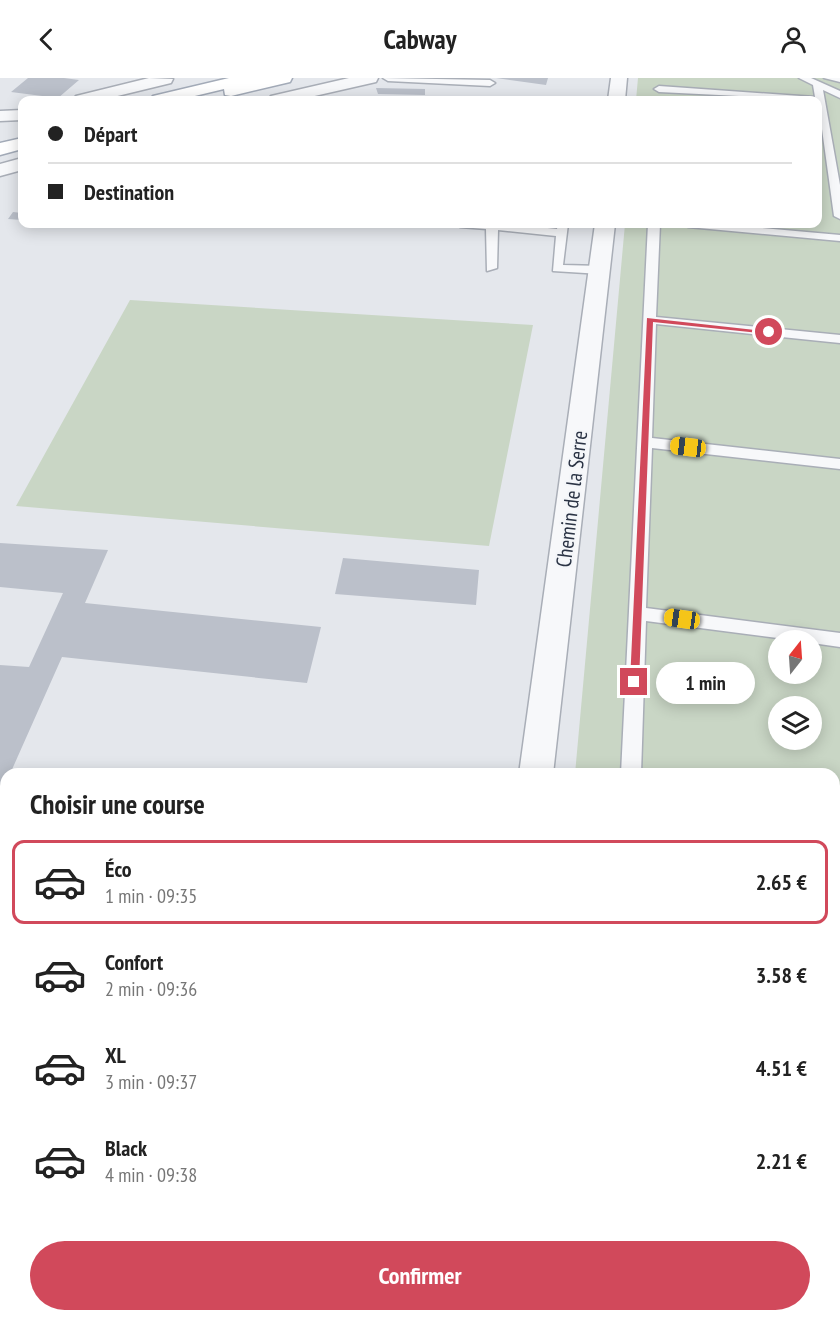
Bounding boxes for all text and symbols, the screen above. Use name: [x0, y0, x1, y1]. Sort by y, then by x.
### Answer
text: Cabway: [383, 22, 457, 56]
icon: back: [30, 23, 63, 56]
icon: person: [777, 23, 810, 56]
text: Départ: [84, 120, 138, 148]
text: Destination: [84, 178, 174, 206]
route start: [755, 318, 782, 345]
street label: Chemin de la Serre: [550, 429, 593, 569]
car: [669, 436, 707, 458]
car: [663, 608, 701, 630]
north arrow: [768, 630, 822, 684]
map controls: [768, 630, 822, 750]
callout: 1 min: [655, 661, 754, 703]
route end: [620, 668, 647, 695]
text: 1 min: [685, 670, 726, 696]
button: layers: [768, 696, 822, 750]
text: Choisir une course: [30, 787, 205, 821]
icon: car: [33, 855, 87, 909]
text: Éco: [105, 855, 132, 883]
text: 2.65 €: [756, 868, 807, 896]
text: 1 min · 09:35: [105, 883, 197, 909]
icon: car: [33, 948, 87, 1002]
text: Confort: [105, 948, 163, 976]
text: 3.58 €: [756, 961, 807, 989]
text: 2 min · 09:36: [105, 976, 197, 1002]
icon: car: [33, 1041, 87, 1095]
text: XL: [105, 1041, 126, 1069]
text: 4.51 €: [756, 1054, 807, 1082]
text: 3 min · 09:37: [105, 1069, 197, 1095]
icon: car: [33, 1134, 87, 1188]
text: Black: [105, 1134, 147, 1162]
text: 2.21 €: [756, 1147, 807, 1175]
text: 4 min · 09:38: [105, 1162, 197, 1188]
button: Confirmer: [30, 1241, 810, 1310]

